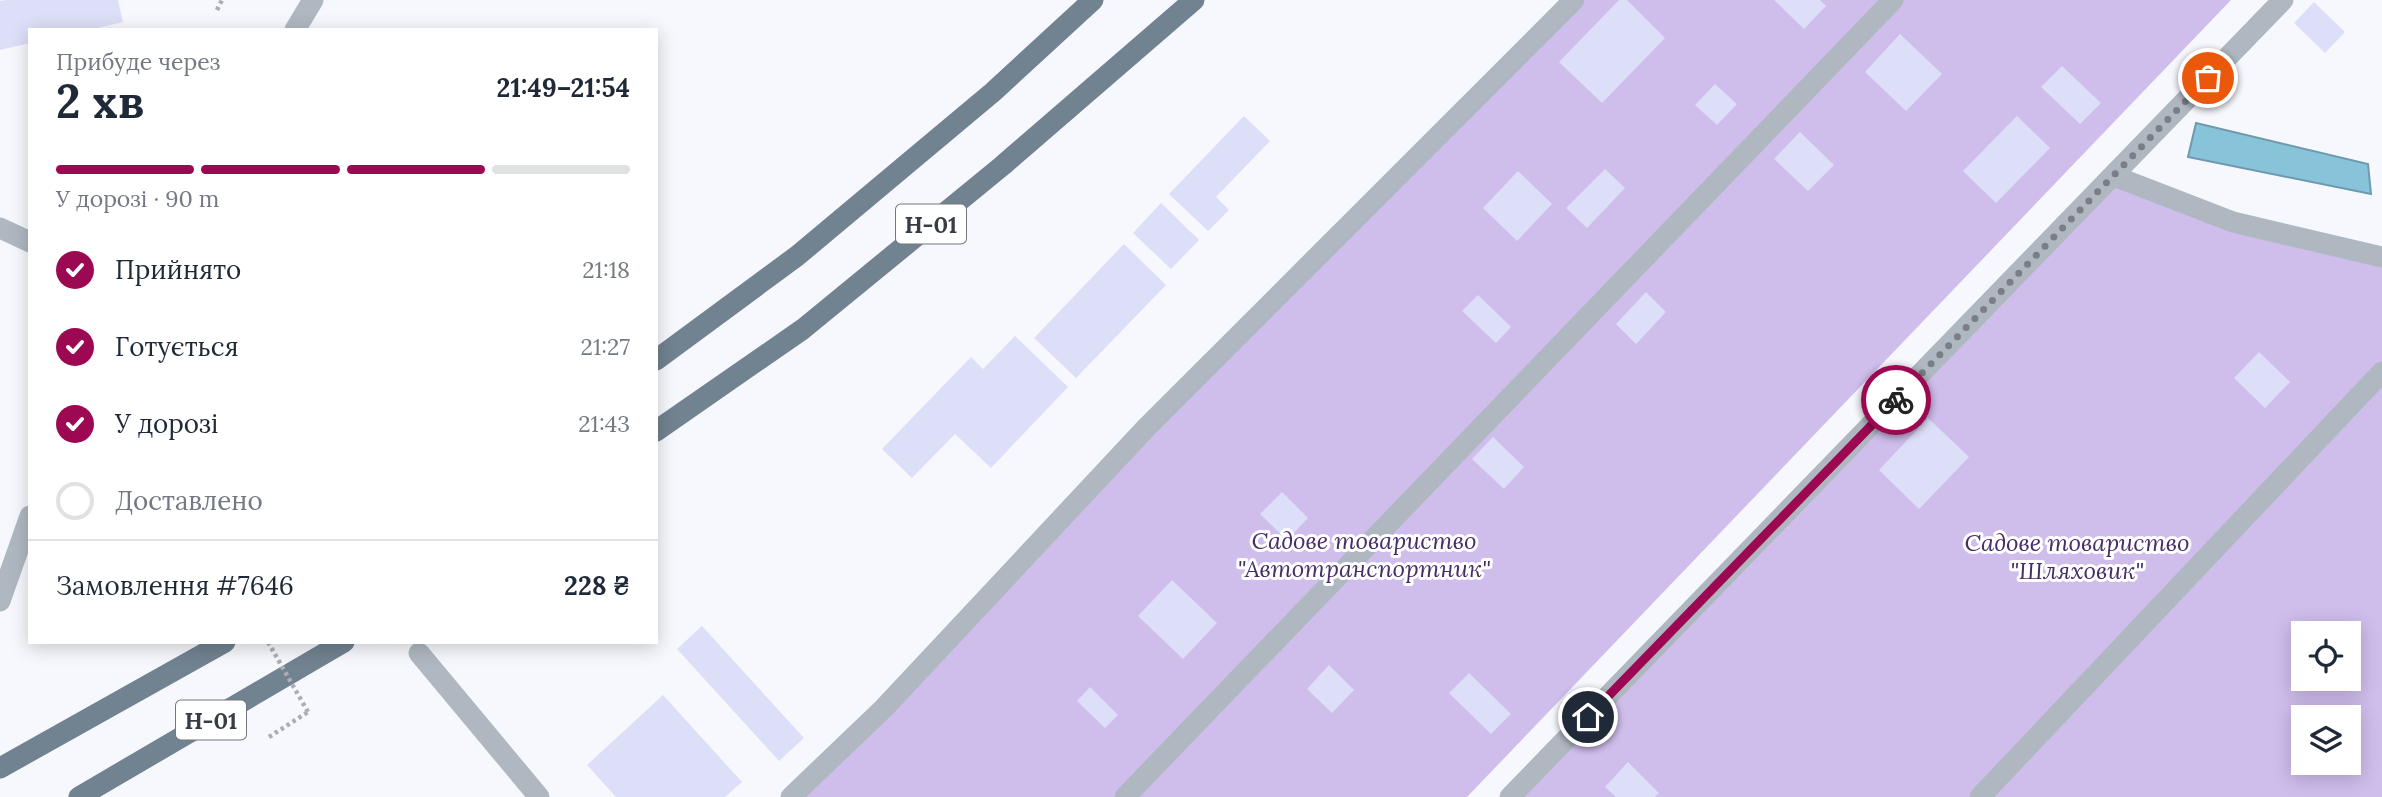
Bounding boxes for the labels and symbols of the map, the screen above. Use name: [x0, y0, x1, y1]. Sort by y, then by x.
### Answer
pin: [2178, 48, 2238, 108]
road number: Н-01: [896, 204, 966, 244]
courier: [1861, 365, 1931, 435]
park label: Садове товариство "Автотранспортник": [1237, 525, 1491, 584]
park label: Садове товариство "Шляховик": [1965, 527, 2189, 586]
pin: [1558, 687, 1618, 747]
road number: Н-01: [176, 700, 246, 740]

